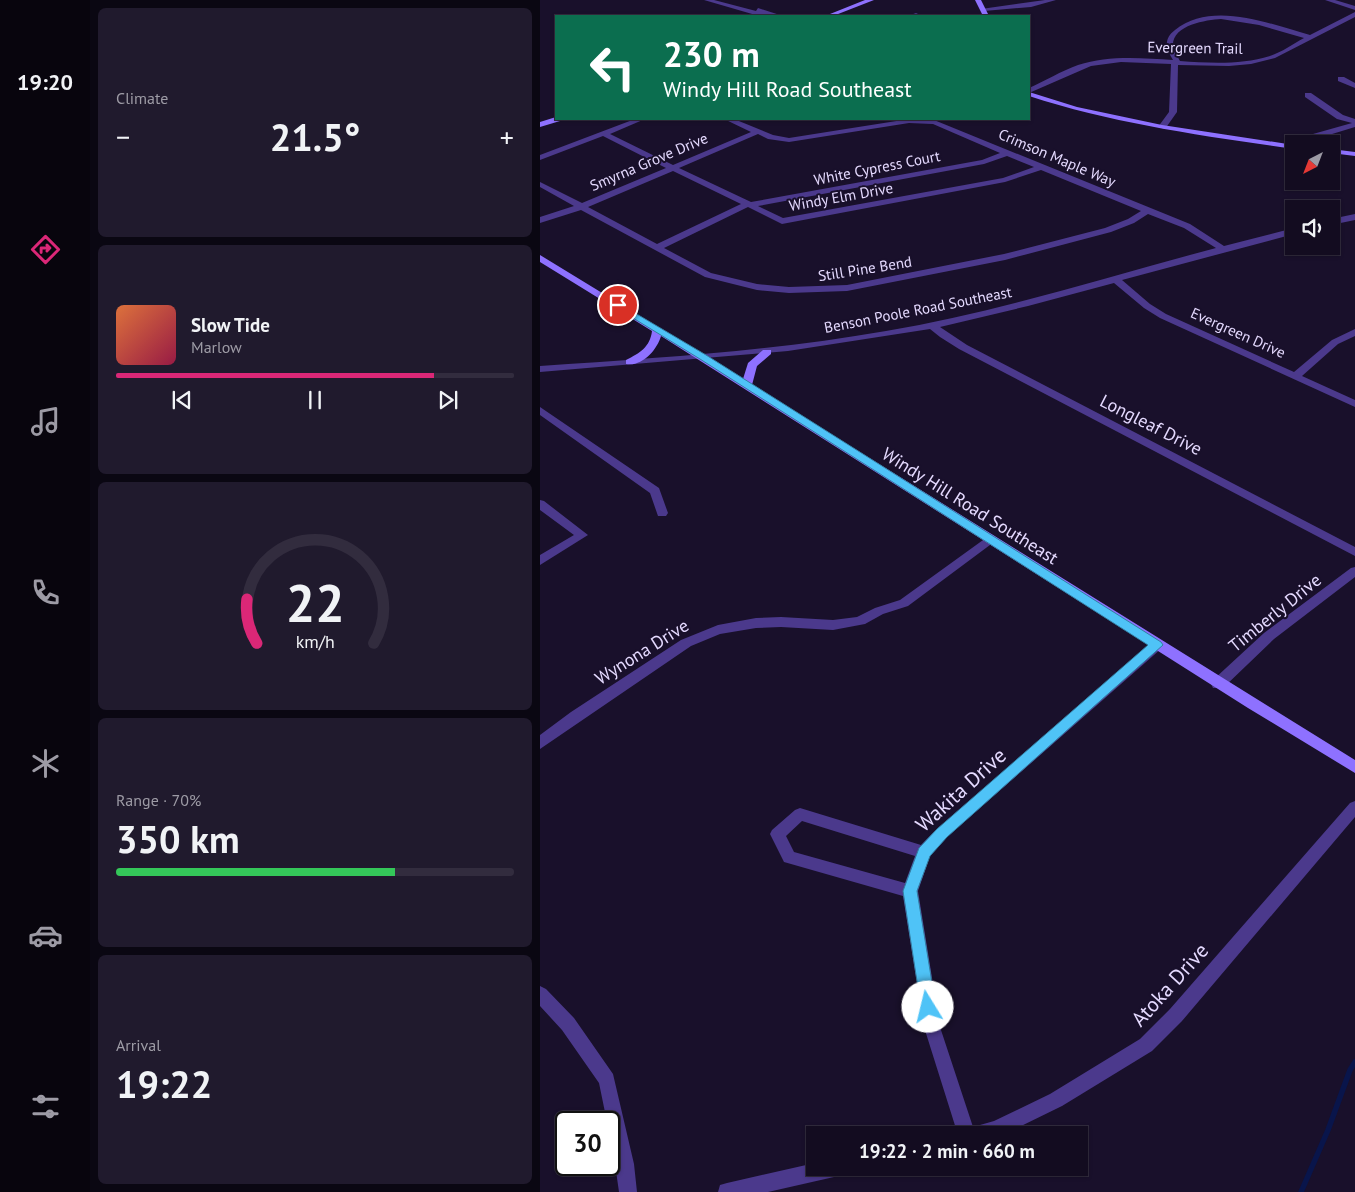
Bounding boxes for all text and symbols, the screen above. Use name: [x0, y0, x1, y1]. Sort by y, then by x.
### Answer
text: 230 m: [663, 31, 760, 77]
icon: left: [580, 35, 645, 100]
street label: Evergreen Trail: [1147, 37, 1244, 58]
text: 19:20: [17, 68, 73, 96]
text: Windy Hill Road Southeast: [663, 75, 912, 103]
text: Climate: [116, 88, 168, 108]
text: 21.5°: [270, 112, 360, 161]
text: −: [116, 118, 130, 155]
text: +: [500, 118, 514, 155]
street label: Crimson Maple Way: [996, 124, 1119, 191]
street label: Smyrna Grove Drive: [587, 128, 711, 195]
north arrow: [1285, 135, 1340, 190]
map controls: [1285, 135, 1340, 255]
street label: White Cypress Court: [812, 146, 942, 189]
street label: Windy Elm Drive: [787, 178, 894, 215]
button: sound: [1285, 200, 1340, 255]
icon: directions: [28, 232, 63, 267]
street label: Still Pine Bend: [817, 252, 913, 285]
street label: Benson Poole Road Southeast: [822, 282, 1013, 337]
pin: [597, 284, 639, 326]
icon: arrive: [604, 291, 632, 319]
street label: Evergreen Drive: [1188, 303, 1289, 362]
text: Slow Tide: [191, 313, 270, 337]
text: Marlow: [191, 337, 242, 357]
icon: previous: [168, 386, 196, 414]
icon: pause: [301, 386, 329, 414]
icon: next: [434, 386, 462, 414]
street label: Longleaf Drive: [1096, 389, 1206, 460]
icon: music: [28, 404, 63, 439]
street label: Windy Hill Road Southeast: [878, 442, 1063, 569]
street label: Timberly Drive: [1224, 568, 1326, 657]
text: 22: [286, 569, 344, 636]
icon: phone: [28, 575, 63, 610]
street label: Wynona Drive: [591, 614, 693, 690]
text: km/h: [295, 630, 335, 653]
street label: Wakita Drive: [910, 742, 1012, 837]
icon: climate: [28, 746, 63, 781]
text: Range · 70%: [116, 790, 201, 810]
text: 350 km: [116, 814, 240, 863]
icon: car: [28, 918, 63, 953]
street label: Atoka Drive: [1125, 937, 1214, 1032]
position arrow: [901, 980, 953, 1032]
text: Arrival: [116, 1035, 161, 1055]
text: 19:22: [116, 1059, 212, 1108]
icon: filters: [28, 1089, 63, 1124]
speed limit sign: 30: [555, 1111, 620, 1176]
text: 19:22 · 2 min · 660 m: [859, 1139, 1035, 1163]

